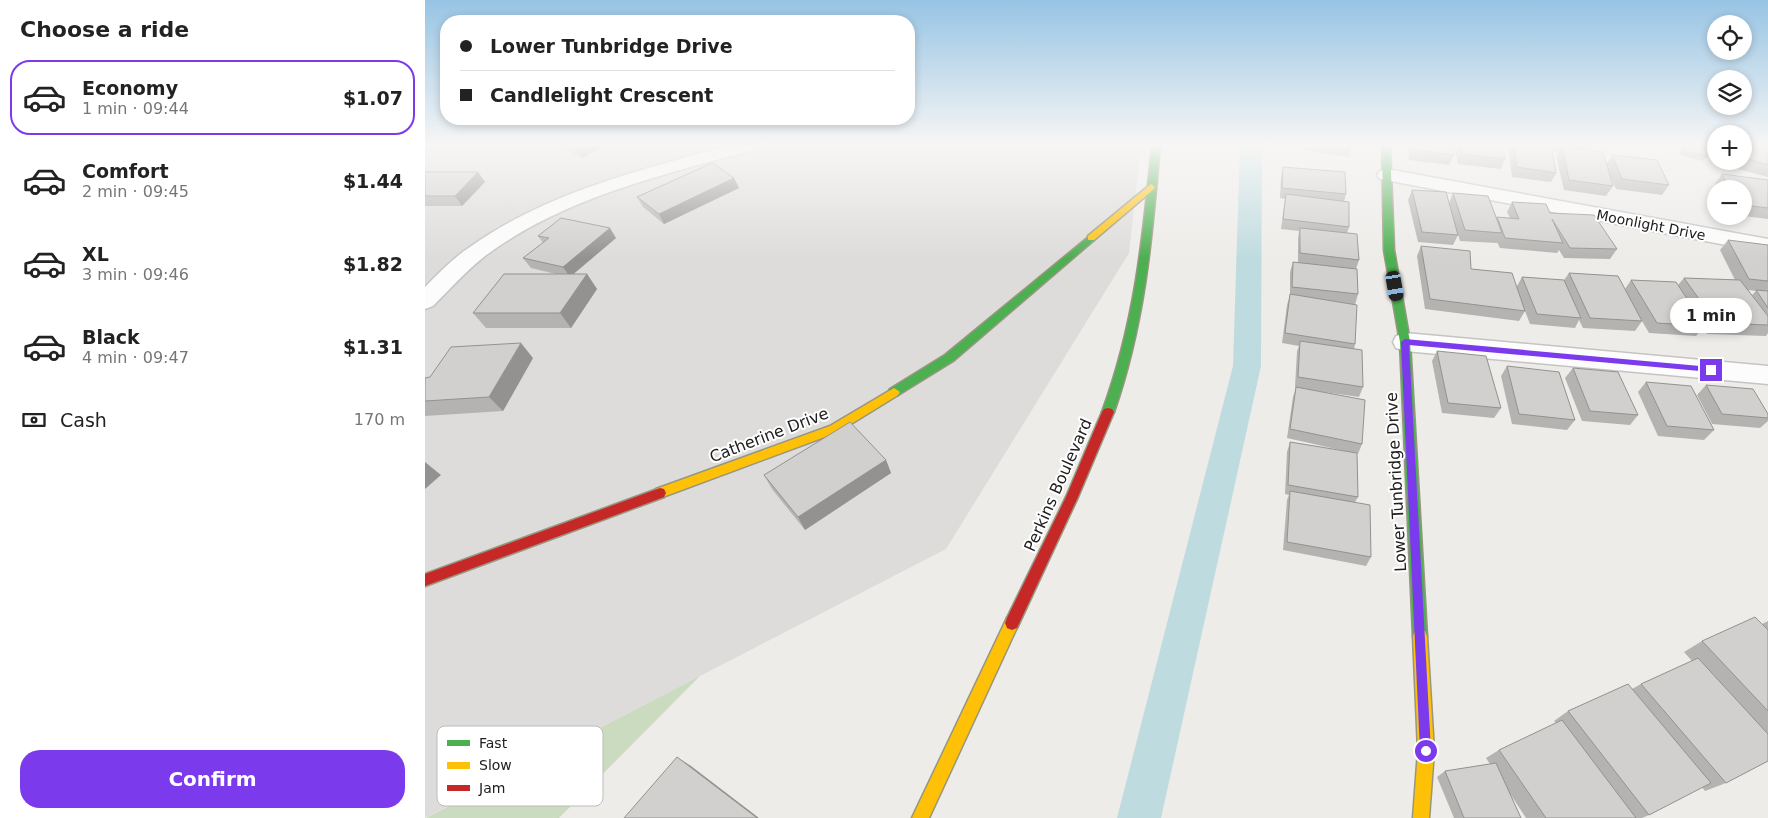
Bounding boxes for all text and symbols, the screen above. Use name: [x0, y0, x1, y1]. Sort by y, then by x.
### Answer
map controls: [1707, 15, 1752, 225]
button: locate: [1707, 15, 1752, 60]
text: Choose a ride: [20, 17, 189, 42]
text: Lower Tunbridge Drive: [490, 35, 733, 57]
button: layers: [1707, 70, 1752, 115]
icon: car: [22, 75, 67, 120]
text: Economy: [82, 77, 178, 99]
text: Candlelight Crescent: [490, 84, 713, 106]
text: $1.07: [343, 87, 403, 109]
text: 1 min · 09:44: [82, 99, 189, 118]
button: +: [1707, 125, 1752, 170]
icon: car: [22, 158, 67, 203]
text: Comfort: [82, 160, 169, 182]
text: $1.44: [343, 170, 403, 192]
button: −: [1707, 180, 1752, 225]
text: 2 min · 09:45: [82, 182, 189, 201]
street label: Moonlight Drive: [1595, 207, 1707, 243]
icon: car: [22, 241, 67, 286]
text: XL: [82, 243, 109, 265]
text: $1.82: [343, 253, 403, 275]
text: 3 min · 09:46: [82, 265, 189, 284]
car: [1385, 270, 1404, 302]
callout: 1 min: [1670, 298, 1752, 332]
text: 1 min: [1686, 306, 1736, 325]
icon: car: [22, 324, 67, 369]
text: Black: [82, 326, 140, 348]
text: $1.31: [343, 336, 403, 358]
text: 4 min · 09:47: [82, 348, 189, 367]
route end: [1700, 359, 1722, 381]
street label: Lower Tunbridge Drive: [1382, 392, 1410, 572]
street label: Catherine Drive: [707, 404, 831, 466]
icon: cash: [20, 406, 48, 434]
text: Cash: [60, 409, 107, 431]
text: 170 m: [354, 410, 405, 429]
street label: Perkins Boulevard: [1020, 415, 1096, 555]
legend: [437, 726, 603, 806]
text: Fast: [479, 735, 508, 751]
route start: [1415, 740, 1437, 762]
button: Confirm: [20, 750, 405, 808]
text: Slow: [479, 757, 512, 773]
text: Jam: [478, 780, 505, 796]

